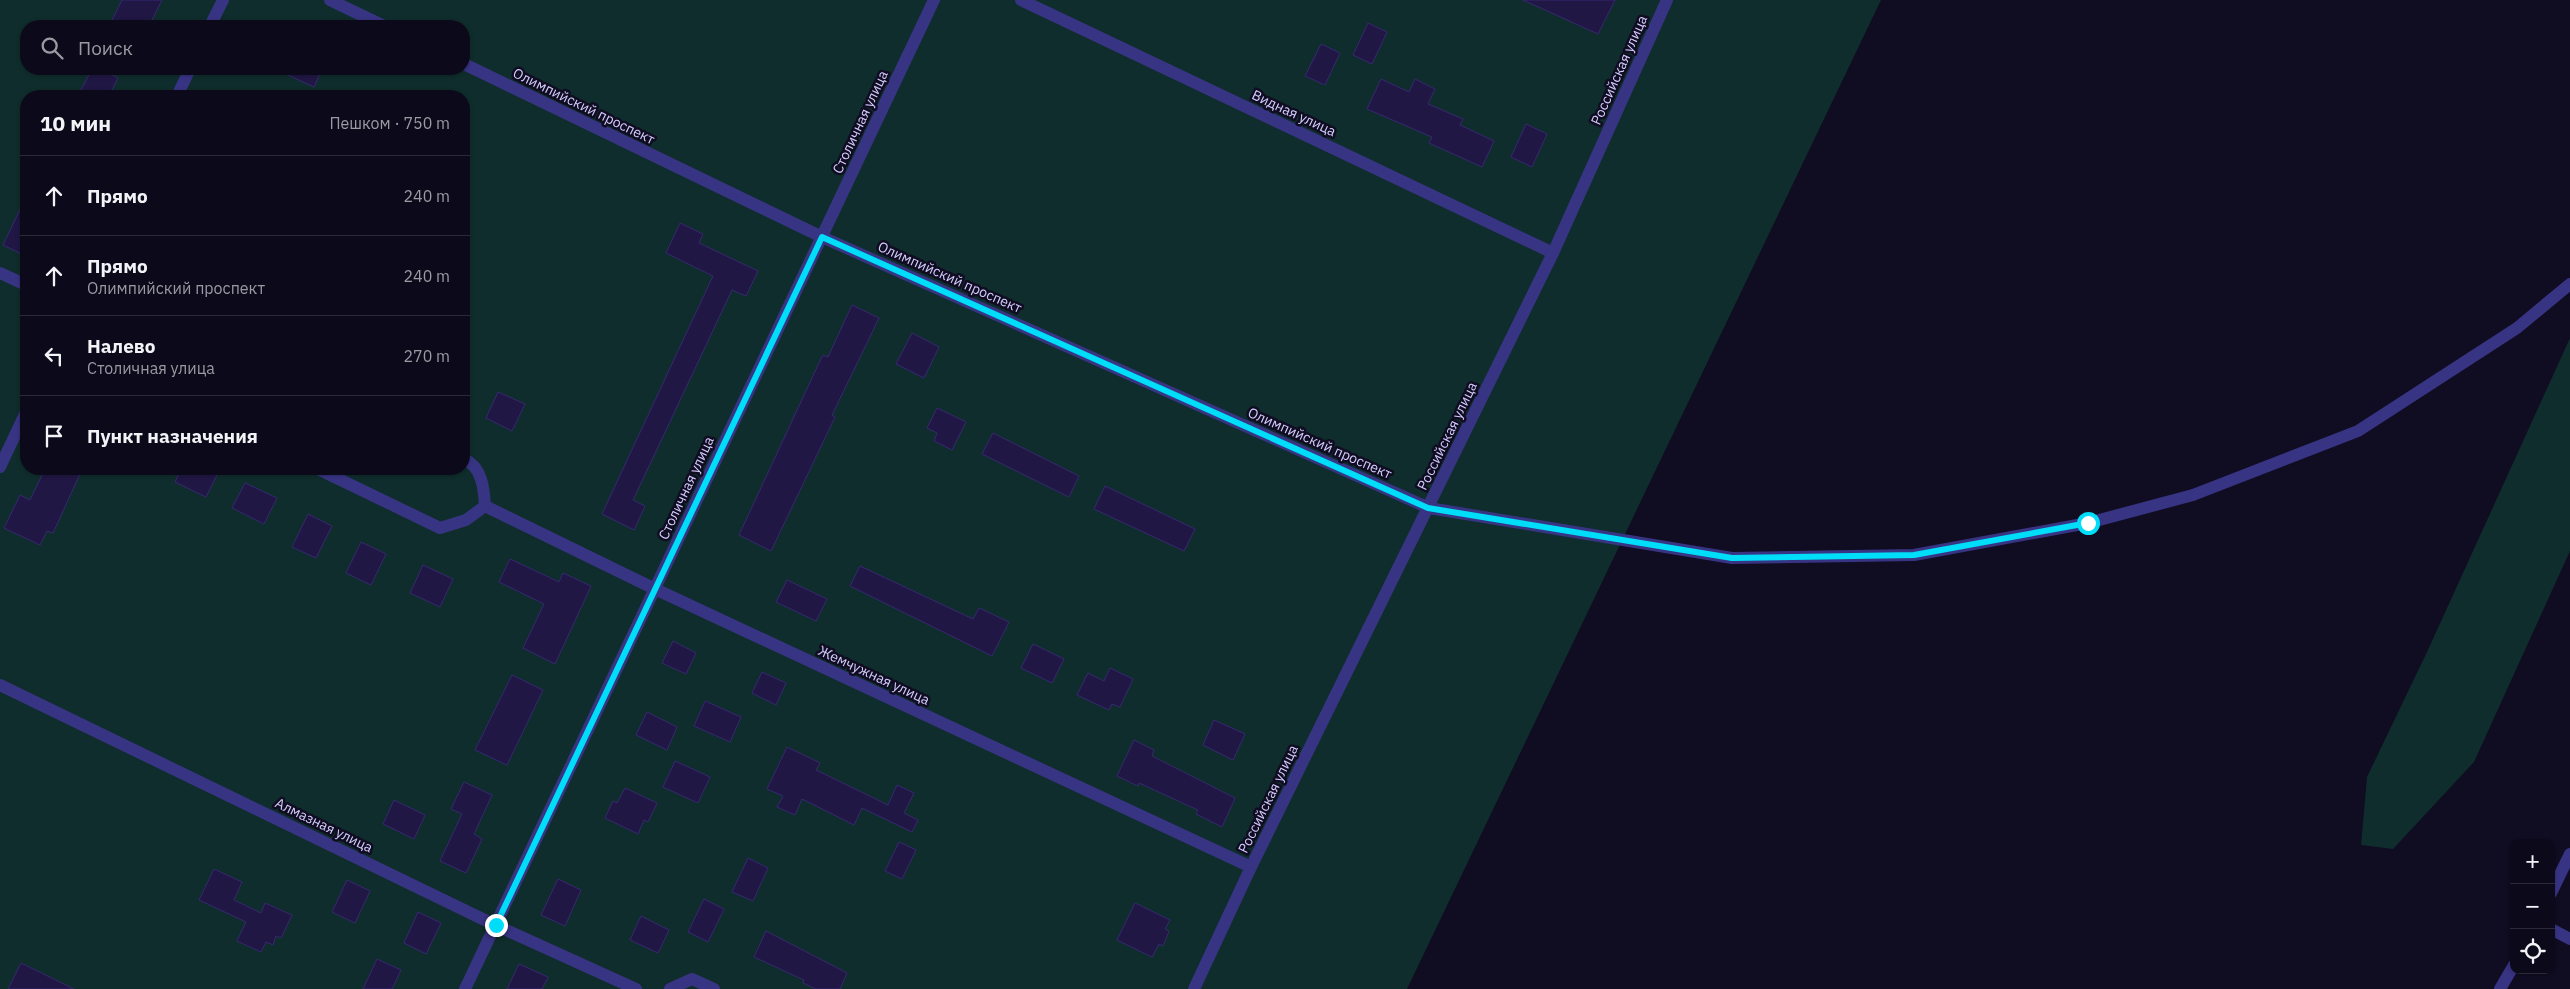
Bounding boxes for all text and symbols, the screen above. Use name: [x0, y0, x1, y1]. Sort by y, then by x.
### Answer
street label: Российская улица: [1587, 12, 1651, 128]
search box: [20, 20, 470, 75]
icon: search: [38, 34, 66, 62]
text: Поиск: [78, 36, 133, 60]
street label: Олимпийский проспект: [510, 64, 658, 148]
street label: Столичная улица: [828, 67, 892, 177]
street label: Видная улица: [1249, 86, 1340, 141]
text: 10 мин: [40, 109, 111, 137]
text: Пешком · 750 m: [329, 113, 450, 133]
icon: ahead: [40, 182, 68, 210]
text: Прямо: [87, 184, 148, 208]
text: 240 m: [403, 186, 450, 206]
street label: Олимпийский проспект: [875, 237, 1025, 317]
text: Прямо: [87, 254, 148, 278]
icon: ahead: [40, 262, 68, 290]
text: 240 m: [403, 266, 450, 286]
text: Олимпийский проспект: [87, 278, 265, 298]
text: Налево: [87, 334, 156, 358]
icon: left: [40, 342, 68, 370]
text: 270 m: [403, 346, 450, 366]
text: Столичная улица: [87, 358, 215, 378]
street label: Российская улица: [1413, 378, 1481, 493]
street label: Олимпийский проспект: [1245, 403, 1395, 483]
icon: arrive: [40, 422, 68, 450]
text: Пункт назначения: [87, 424, 258, 448]
street label: Столичная улица: [654, 433, 718, 543]
route start: [2077, 512, 2100, 535]
street label: Жемчужная улица: [815, 641, 933, 709]
street label: Российская улица: [1234, 741, 1302, 856]
street label: Алмазная улица: [272, 794, 376, 857]
map controls: [2510, 839, 2555, 974]
button: +: [2510, 839, 2555, 884]
button: −: [2510, 884, 2555, 929]
route end: [485, 914, 508, 937]
button: locate: [2510, 929, 2555, 974]

